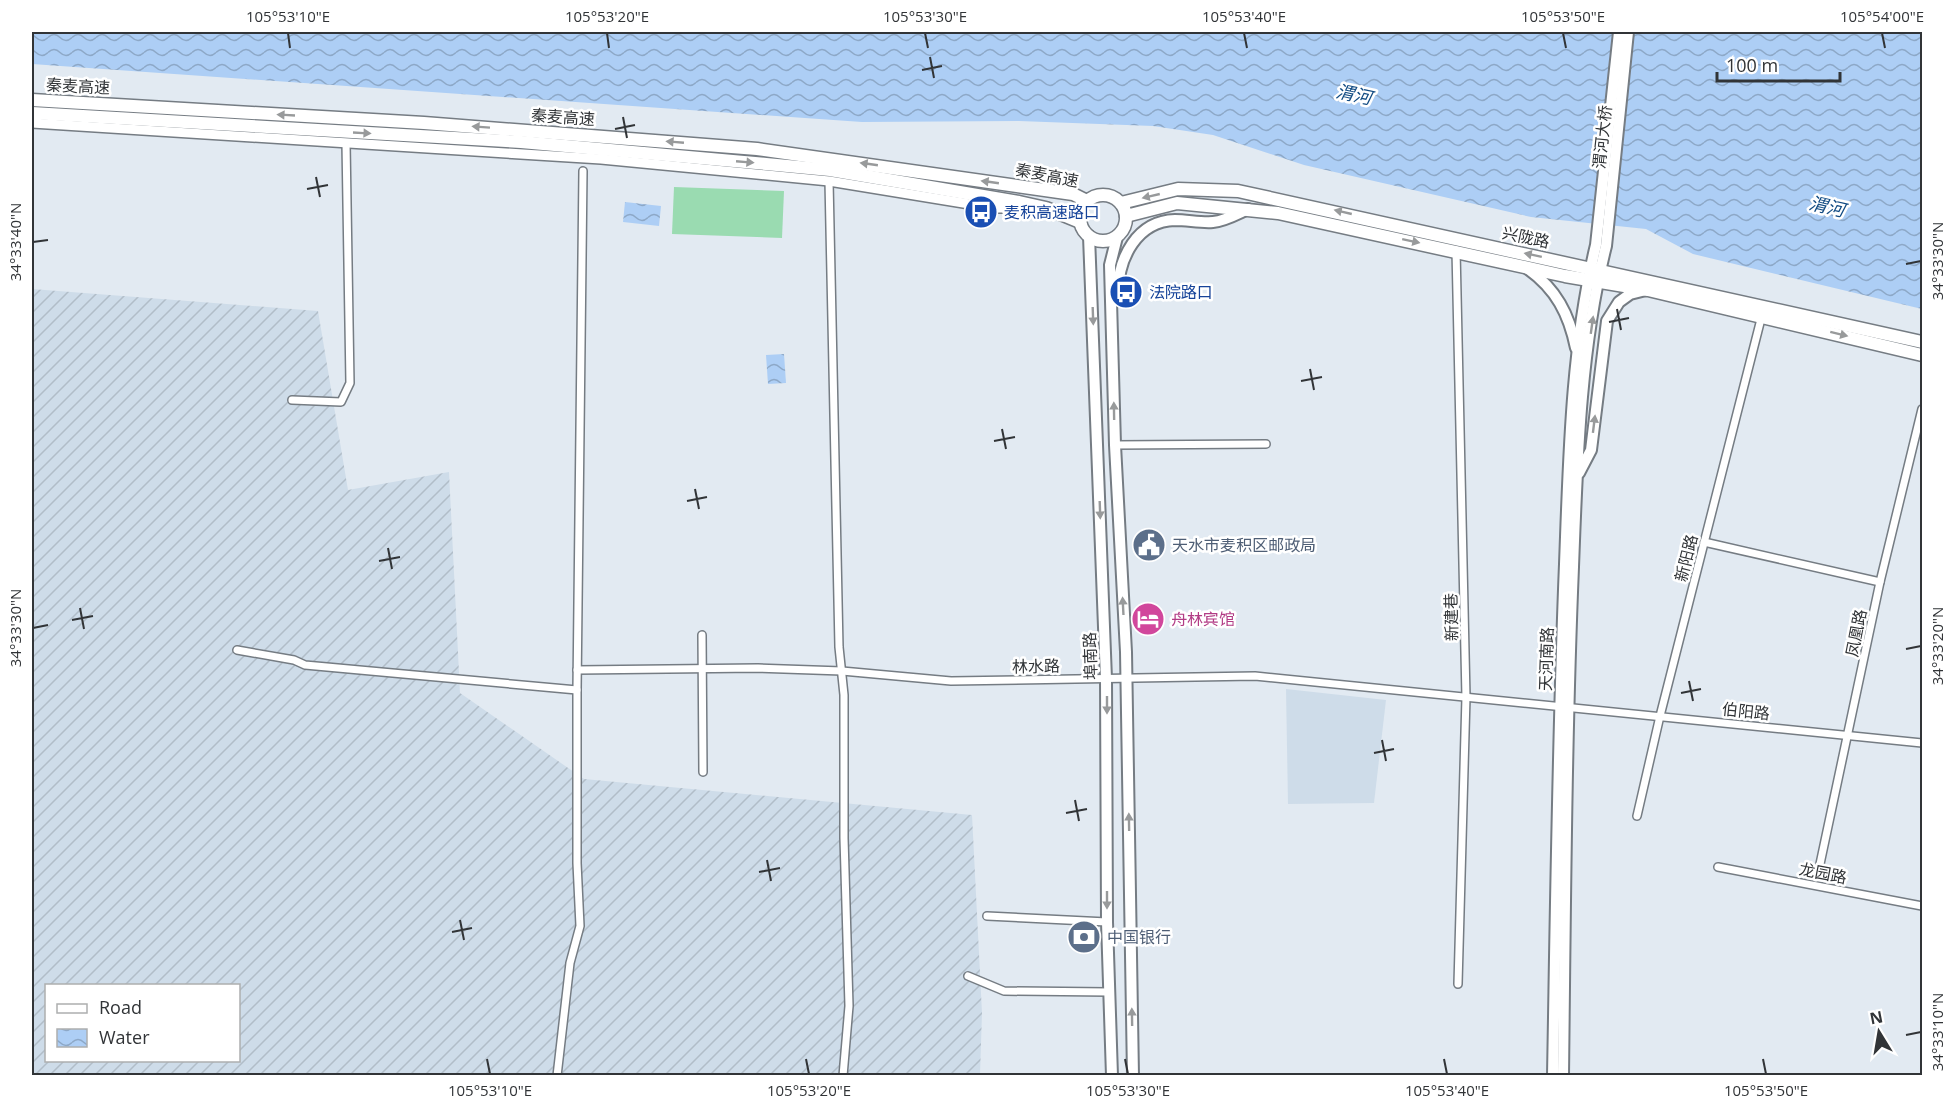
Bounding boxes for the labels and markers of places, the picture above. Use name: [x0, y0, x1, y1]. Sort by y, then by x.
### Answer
bus stop icon: 麦积高速路口: [963, 194, 999, 230]
place label: 麦积高速路口: [1004, 201, 1100, 223]
bus stop icon: 法院路口: [1108, 274, 1144, 310]
place label: 法院路口: [1149, 281, 1213, 303]
public building icon: 天水市麦积区邮政局: [1131, 527, 1167, 563]
place label: 天水市麦积区邮政局: [1172, 534, 1316, 556]
hotel icon: 舟林宾馆: [1130, 601, 1166, 637]
place label: 舟林宾馆: [1171, 608, 1235, 630]
bank icon: 中国银行: [1066, 919, 1102, 955]
place label: 中国银行: [1107, 926, 1171, 948]

